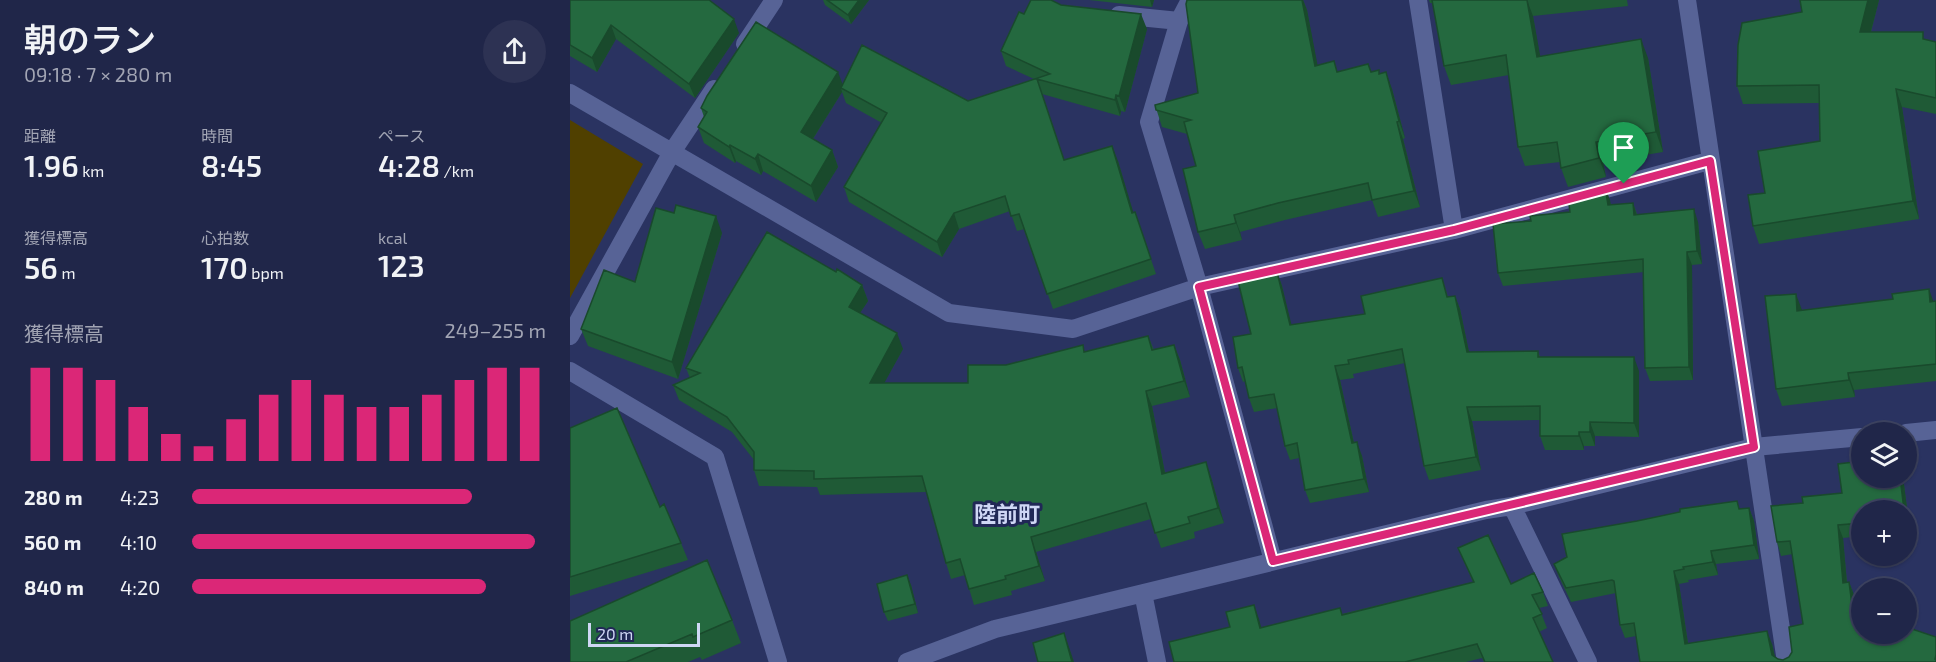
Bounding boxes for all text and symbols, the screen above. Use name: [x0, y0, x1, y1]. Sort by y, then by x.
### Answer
text: 朝のラン: [24, 19, 156, 59]
button: share: [483, 20, 546, 83]
text: 09:18 · 7 × 280 m: [24, 62, 172, 86]
pin: [1598, 122, 1649, 184]
text: 距離: [24, 126, 56, 145]
text: 時間: [201, 126, 233, 145]
text: ペース: [378, 126, 425, 145]
icon: arrive: [1607, 131, 1640, 164]
text: 1.96: [24, 147, 79, 183]
text: 8:45: [201, 147, 262, 183]
text: 4:28: [378, 147, 440, 183]
text: km: [79, 161, 104, 180]
text: /km: [440, 161, 474, 180]
text: 獲得標高: [24, 228, 88, 247]
text: 心拍数: [201, 228, 249, 247]
text: kcal: [378, 228, 407, 247]
text: 123: [378, 247, 425, 283]
text: 56: [24, 249, 58, 285]
text: 170: [201, 249, 248, 285]
text: m: [58, 263, 75, 282]
text: bpm: [248, 263, 284, 282]
text: 249–255 m: [445, 318, 546, 342]
text: 獲得標高: [24, 321, 104, 345]
map controls: [1851, 422, 1917, 644]
button: layers: [1851, 422, 1917, 488]
text: 280 m: [24, 485, 83, 509]
text: 4:23: [120, 485, 159, 509]
district label: 陸前町: [974, 500, 1040, 526]
button: +: [1851, 500, 1917, 566]
text: 560 m: [24, 530, 81, 554]
text: 4:10: [120, 530, 157, 554]
text: 840 m: [24, 575, 84, 599]
text: 4:20: [120, 575, 160, 599]
button: −: [1851, 578, 1917, 644]
scale bar: [588, 620, 700, 648]
text: 20 m: [597, 624, 633, 643]

